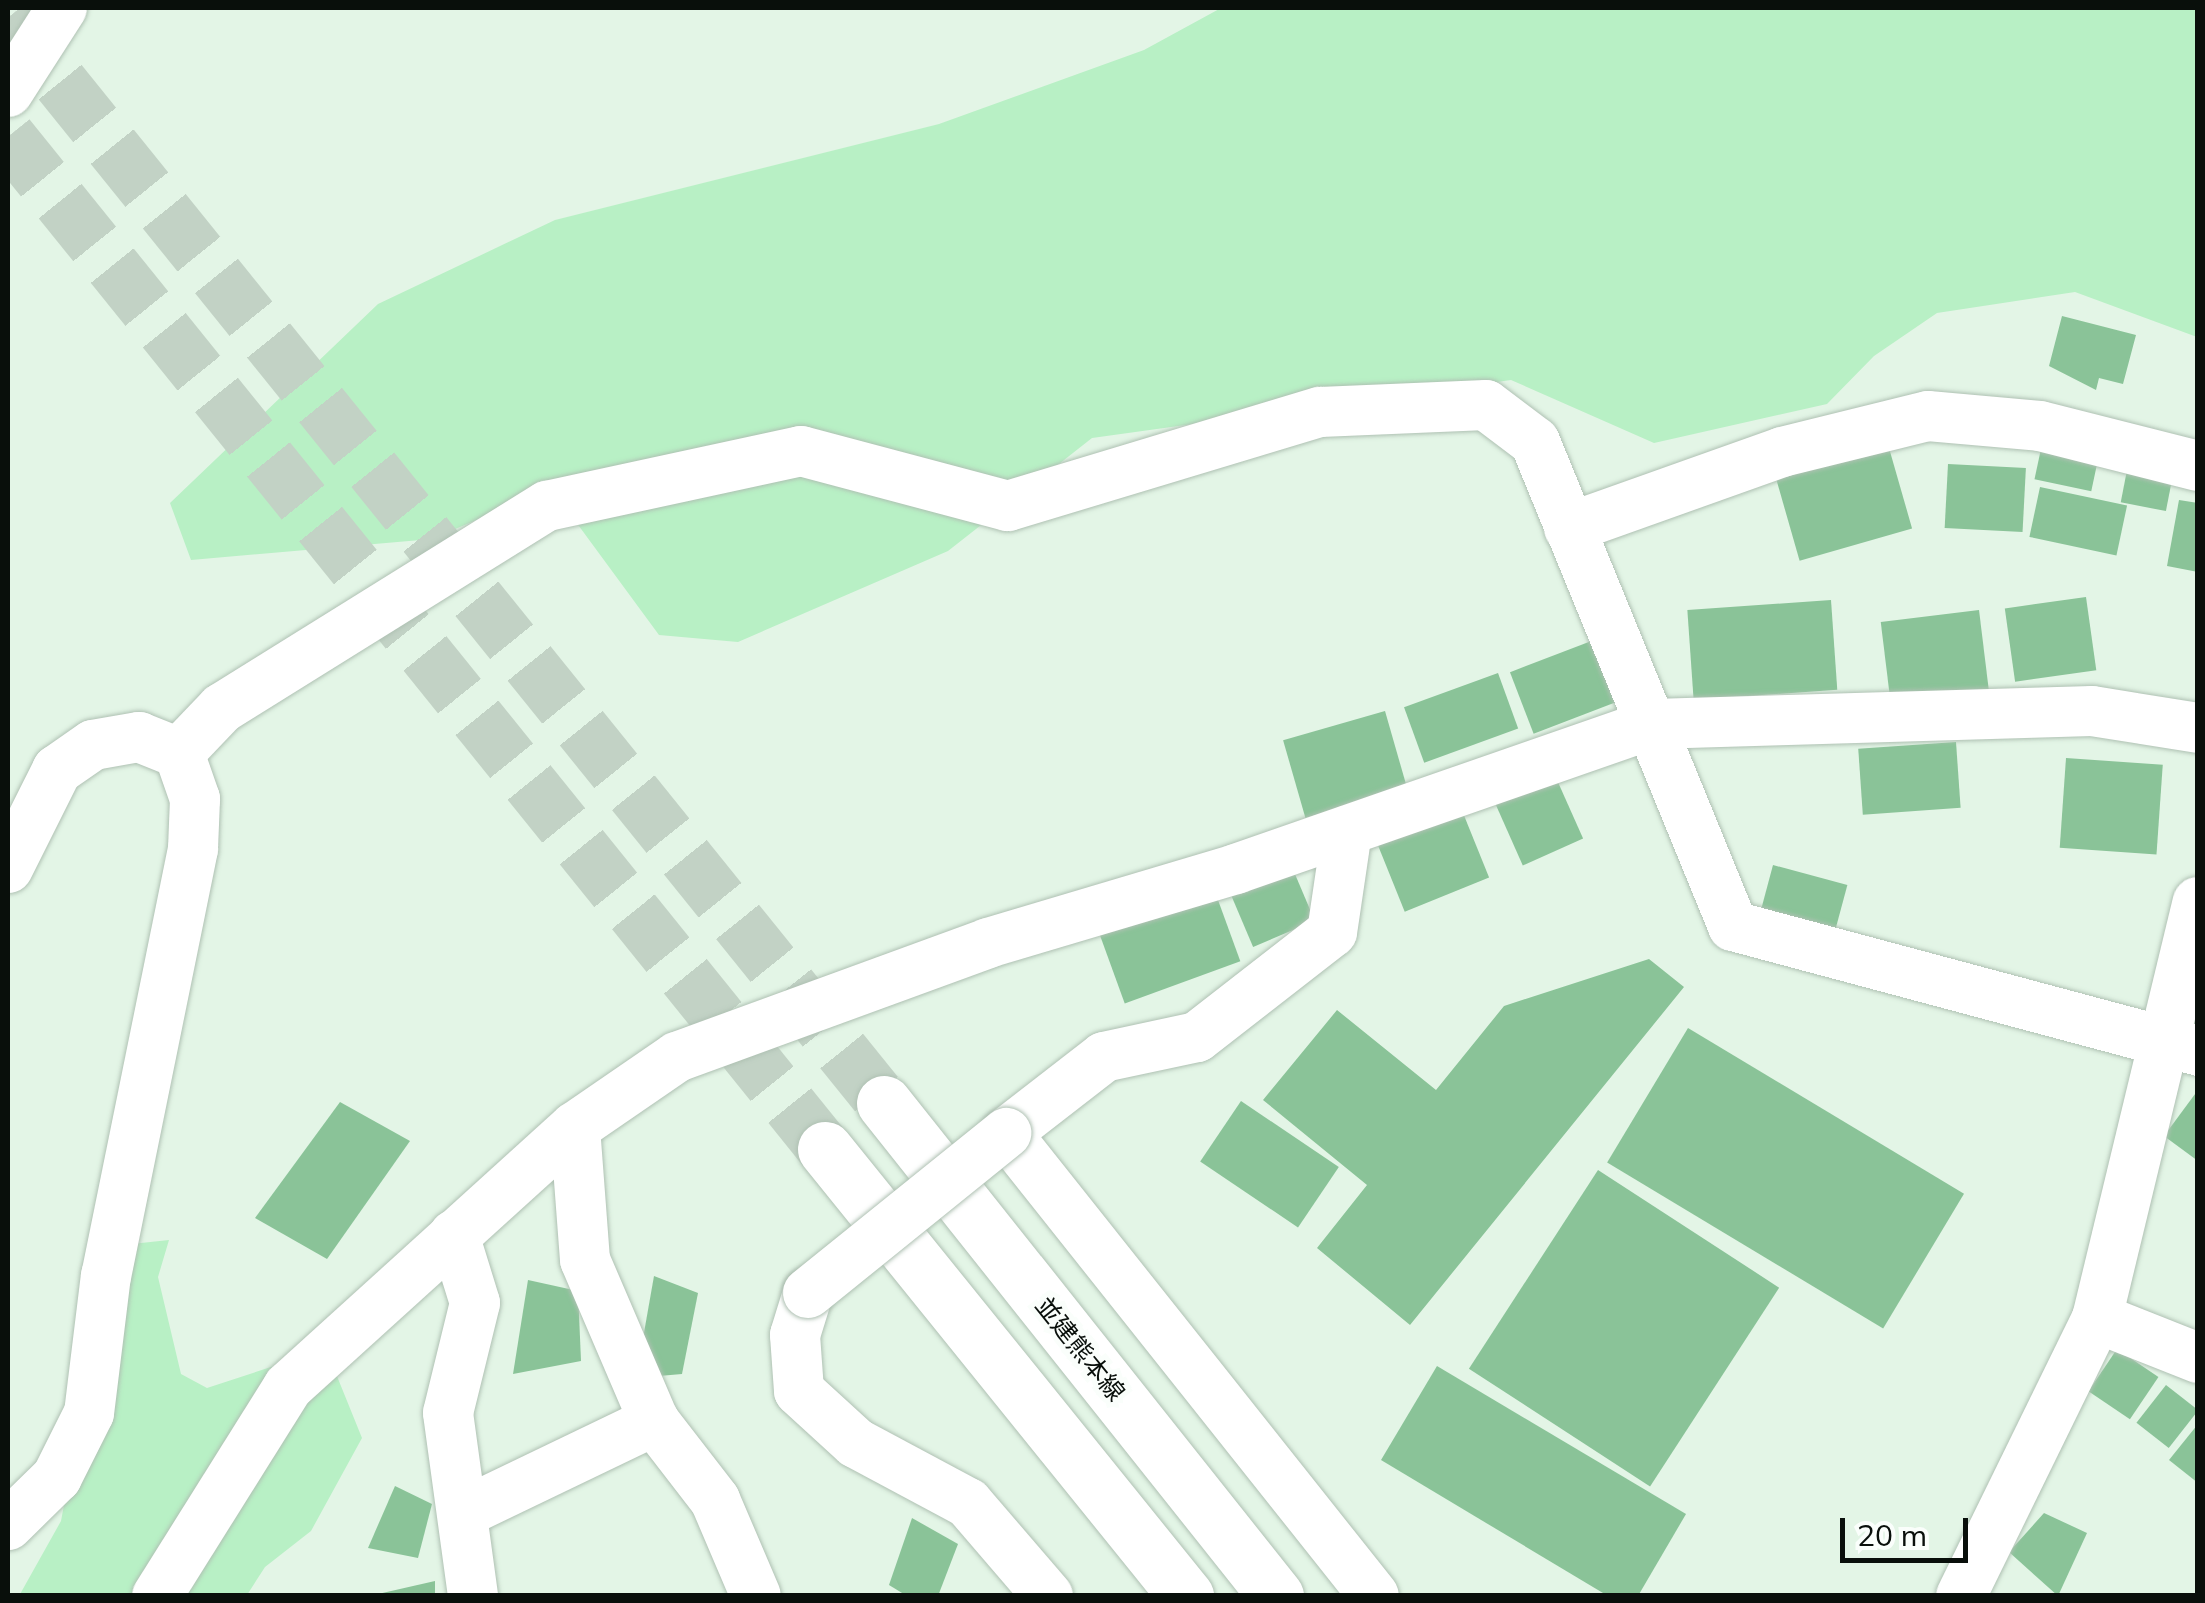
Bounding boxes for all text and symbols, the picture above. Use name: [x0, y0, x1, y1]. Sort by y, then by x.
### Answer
street label: 並建熊本線: [1029, 1291, 1131, 1407]
scale bar: [1845, 1498, 1972, 1560]
text: 20 m: [1857, 1516, 1927, 1554]

